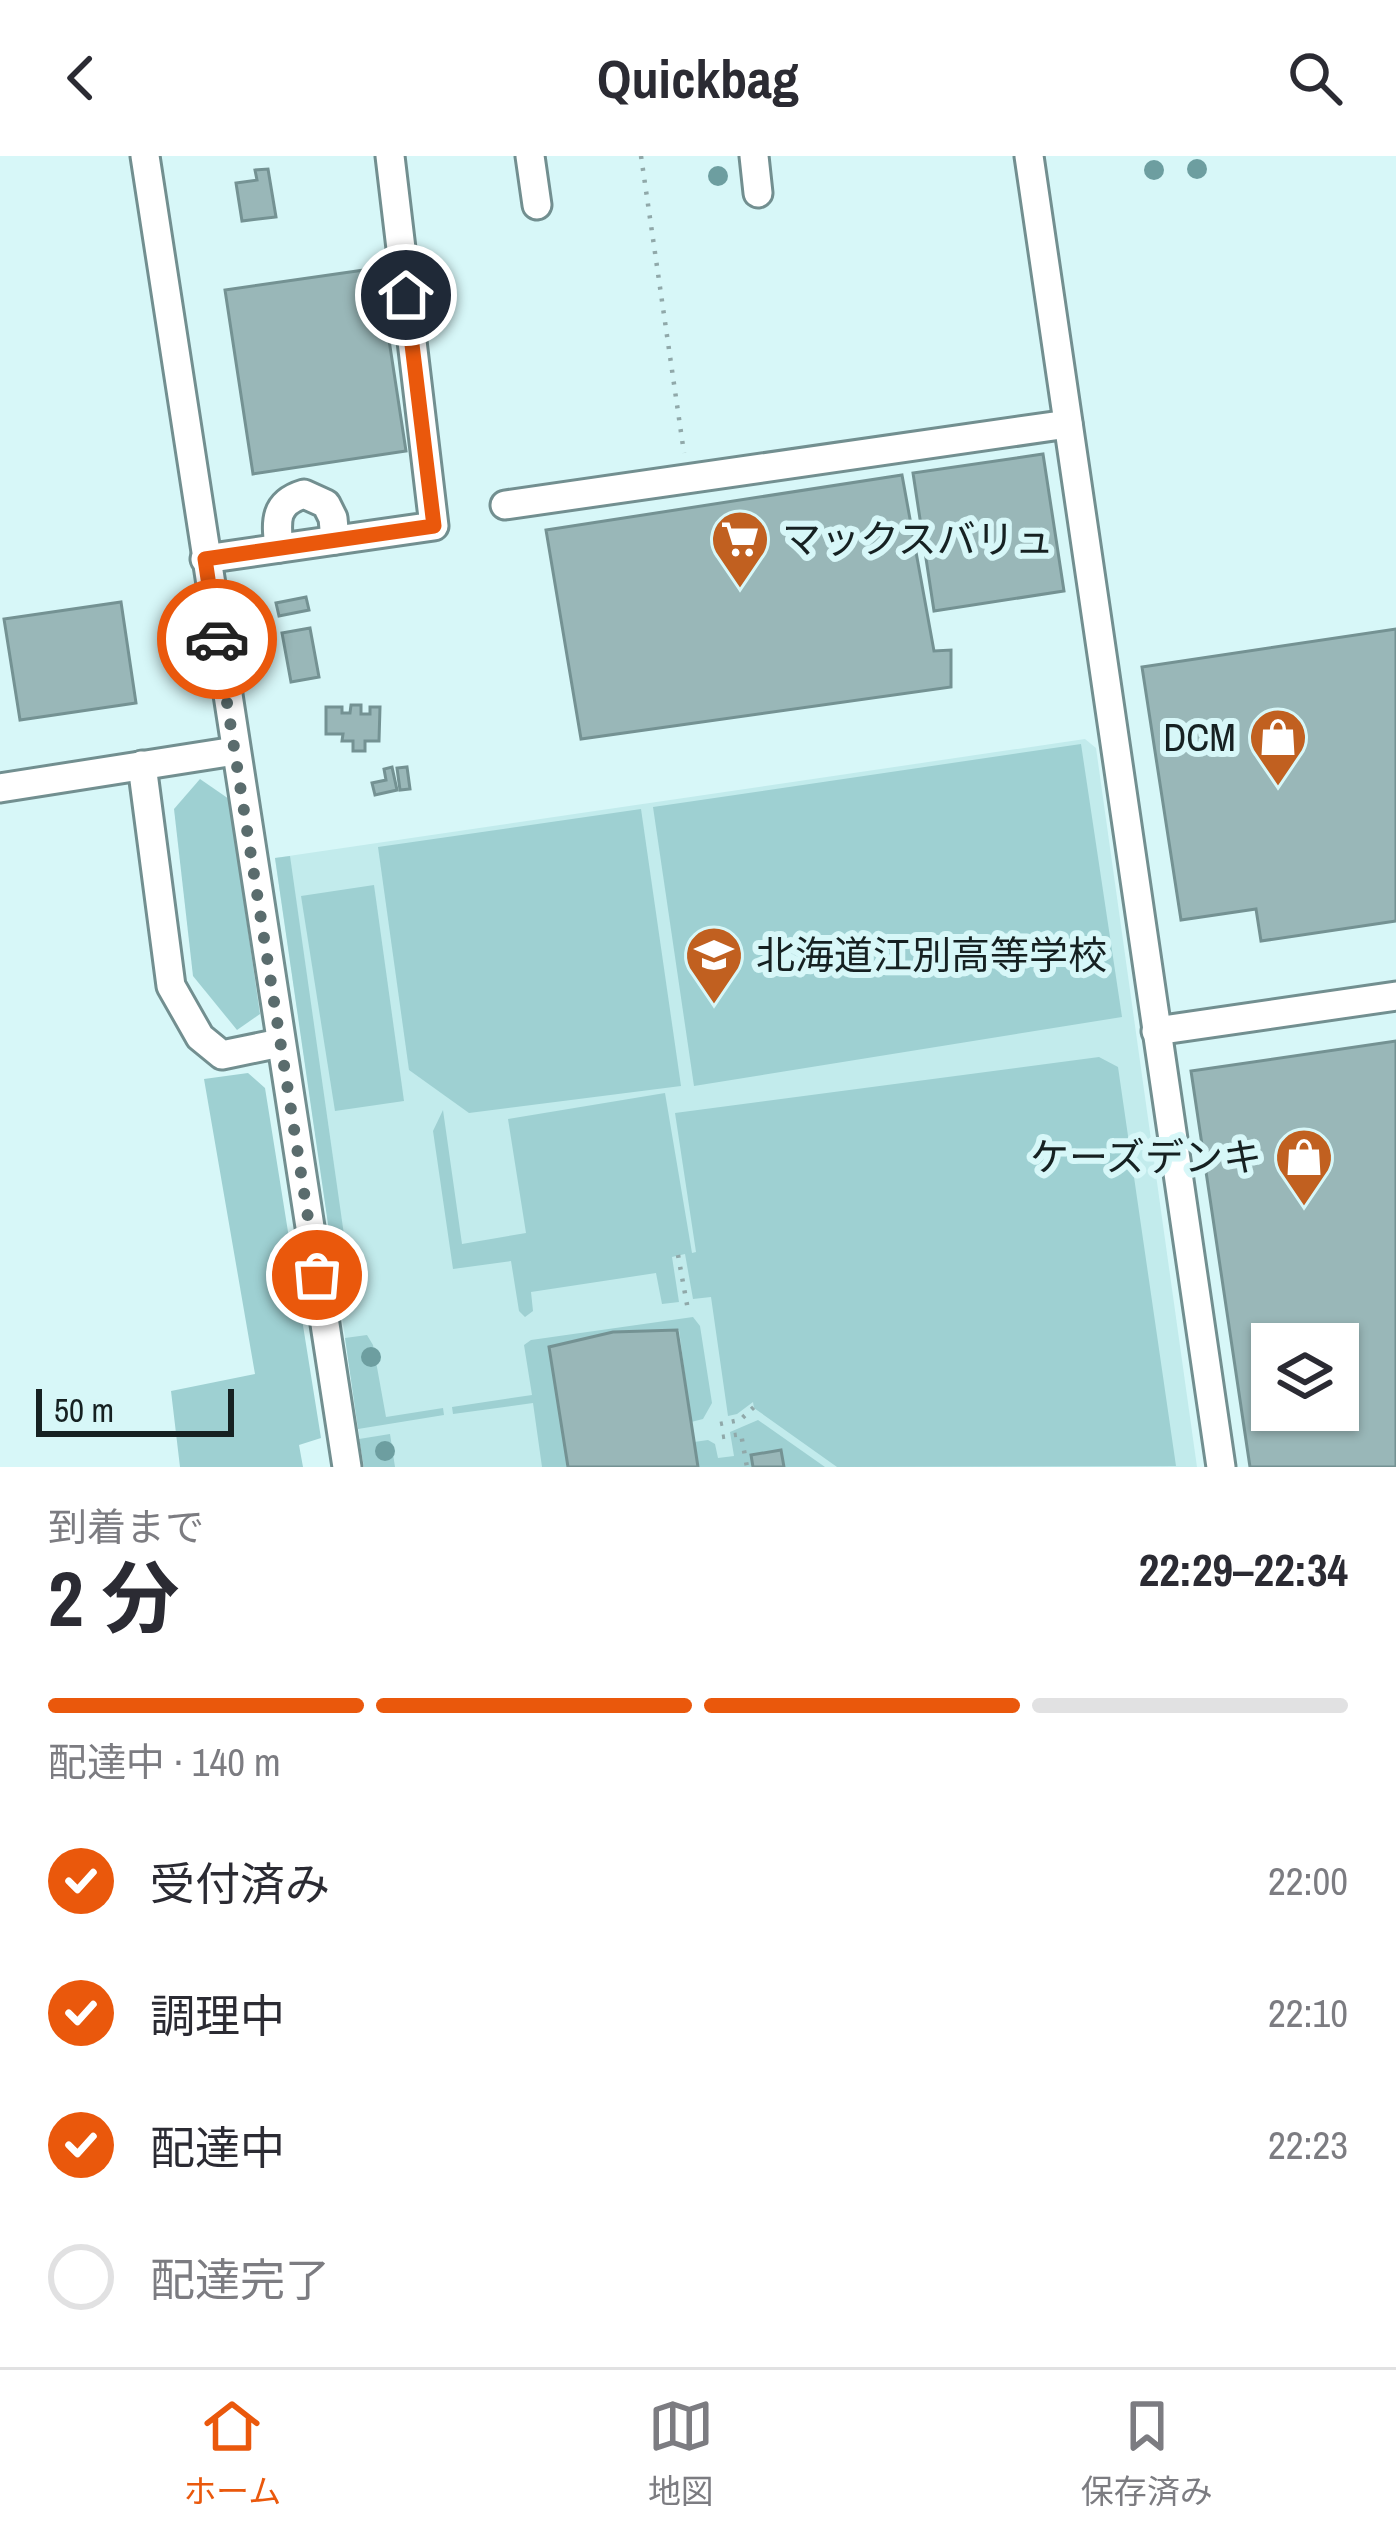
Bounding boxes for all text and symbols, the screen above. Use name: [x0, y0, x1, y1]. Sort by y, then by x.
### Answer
text: Quickbag: [597, 42, 799, 115]
icon: back: [48, 45, 114, 111]
icon: search: [1282, 45, 1348, 111]
pin: [355, 244, 457, 346]
icon: home: [373, 262, 439, 328]
supermarket icon: マックスバリュ: [709, 508, 771, 590]
place label: マックスバリュ: [782, 513, 1054, 565]
courier: [157, 579, 277, 699]
icon: car: [184, 606, 250, 672]
shop icon: DCM: [1247, 706, 1309, 788]
place label: DCM: [1163, 711, 1236, 763]
school or university icon: 北海道江別高等学校: [683, 924, 745, 1006]
place label: 北海道江別高等学校: [756, 929, 1107, 981]
shop icon: ケーズデンキ: [1273, 1126, 1335, 1208]
place label: ケーズデンキ: [1030, 1131, 1262, 1183]
pin: [266, 1224, 368, 1326]
icon: bag: [284, 1242, 350, 1308]
map controls: [1251, 1323, 1359, 1431]
button: layers: [1251, 1323, 1359, 1431]
scale bar: [36, 1383, 234, 1436]
text: 50 m: [54, 1388, 114, 1432]
text: 到着まで: [48, 1501, 204, 1553]
text: 22:29–22:34: [1139, 1539, 1348, 1600]
text: 2 分: [48, 1545, 179, 1650]
text: 配達中 · 140 m: [48, 1736, 281, 1788]
icon: check: [48, 1848, 114, 1914]
text: 受付済み: [150, 1853, 330, 1914]
text: 22:00: [1268, 1855, 1348, 1907]
icon: check: [48, 1980, 114, 2046]
text: 調理中: [150, 1985, 285, 2046]
text: 22:10: [1268, 1987, 1348, 2039]
icon: check: [48, 2112, 114, 2178]
text: 配達中: [150, 2117, 285, 2178]
text: 22:23: [1268, 2119, 1348, 2171]
text: 配達完了: [150, 2249, 330, 2310]
tab: ホーム: [183, 2393, 281, 2513]
tab: 地図: [648, 2393, 714, 2513]
tab: 保存済み: [1081, 2393, 1213, 2513]

